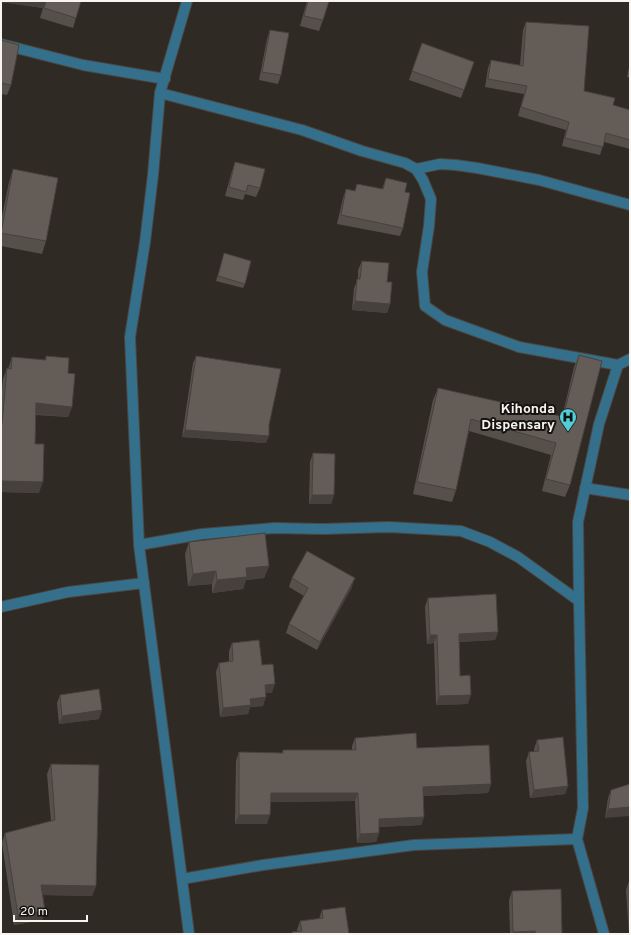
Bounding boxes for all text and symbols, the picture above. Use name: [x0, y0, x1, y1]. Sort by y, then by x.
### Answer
place label: Kihonda Dispensary: [481, 401, 555, 434]
hospital icon: Kihonda Dispensary: [558, 407, 578, 432]
scale bar: [14, 897, 87, 923]
text: 20 m: [20, 904, 48, 920]

